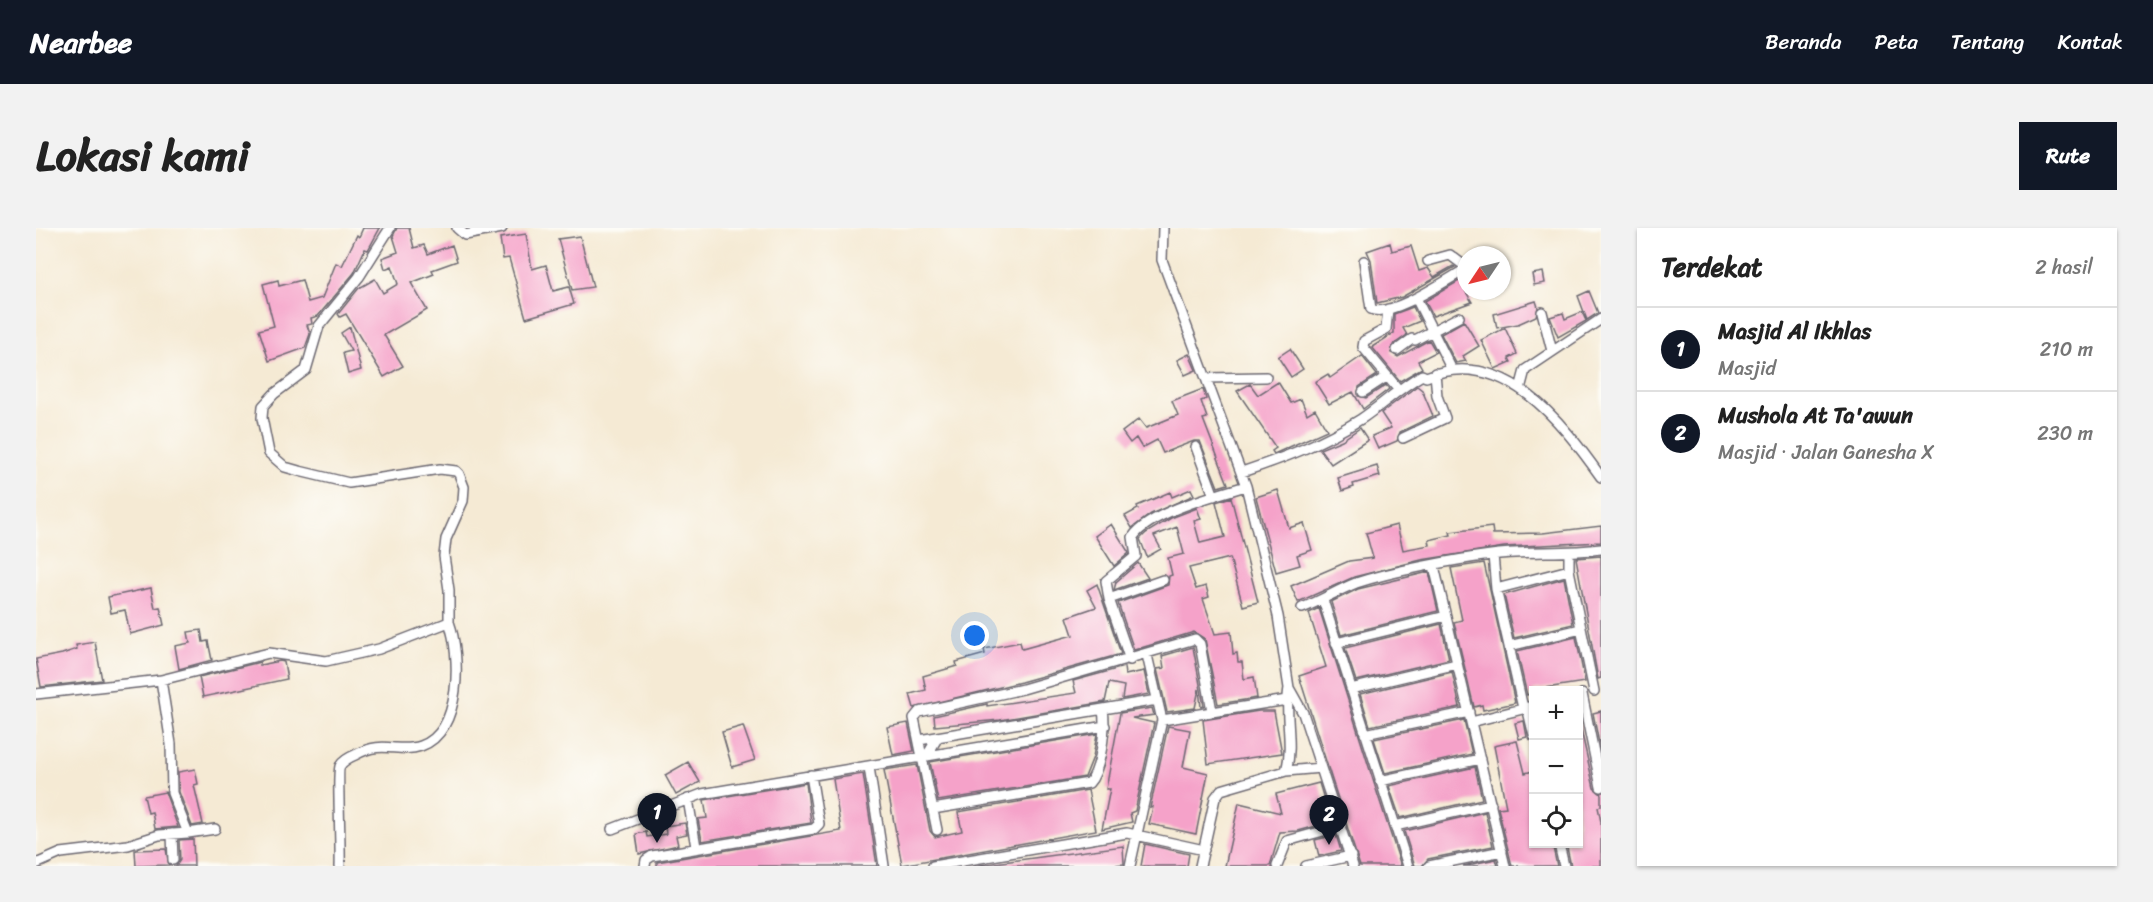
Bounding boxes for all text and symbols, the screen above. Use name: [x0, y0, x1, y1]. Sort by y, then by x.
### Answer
text: Nearbee: [30, 18, 132, 67]
text: Beranda: [1765, 23, 1841, 61]
text: Peta: [1874, 23, 1918, 61]
text: Tentang: [1951, 23, 2024, 61]
text: Kontak: [2057, 23, 2123, 61]
text: Lokasi kami: [36, 119, 249, 193]
button: Rute: [2019, 122, 2117, 190]
text: Terdekat: [1661, 244, 1762, 290]
north arrow: [1457, 246, 1511, 300]
text: 2 hasil: [2035, 250, 2093, 285]
text: Masjid Al Ikhlas: [1718, 312, 1872, 351]
text: 1: [1676, 332, 1685, 367]
text: 210 m: [2040, 332, 2093, 367]
text: Masjid: [1718, 351, 1776, 386]
text: Mushola At Ta'awun: [1718, 396, 1913, 435]
text: 2: [1675, 416, 1686, 451]
text: 230 m: [2037, 416, 2093, 451]
text: Masjid · Jalan Ganesha X: [1718, 435, 1935, 470]
your location: [960, 621, 989, 650]
map controls: [1529, 686, 1583, 848]
button: +: [1529, 686, 1583, 740]
button: −: [1529, 740, 1583, 794]
pin: 1: [638, 794, 676, 843]
button: locate: [1529, 794, 1583, 848]
pin: 2: [1310, 796, 1348, 845]

